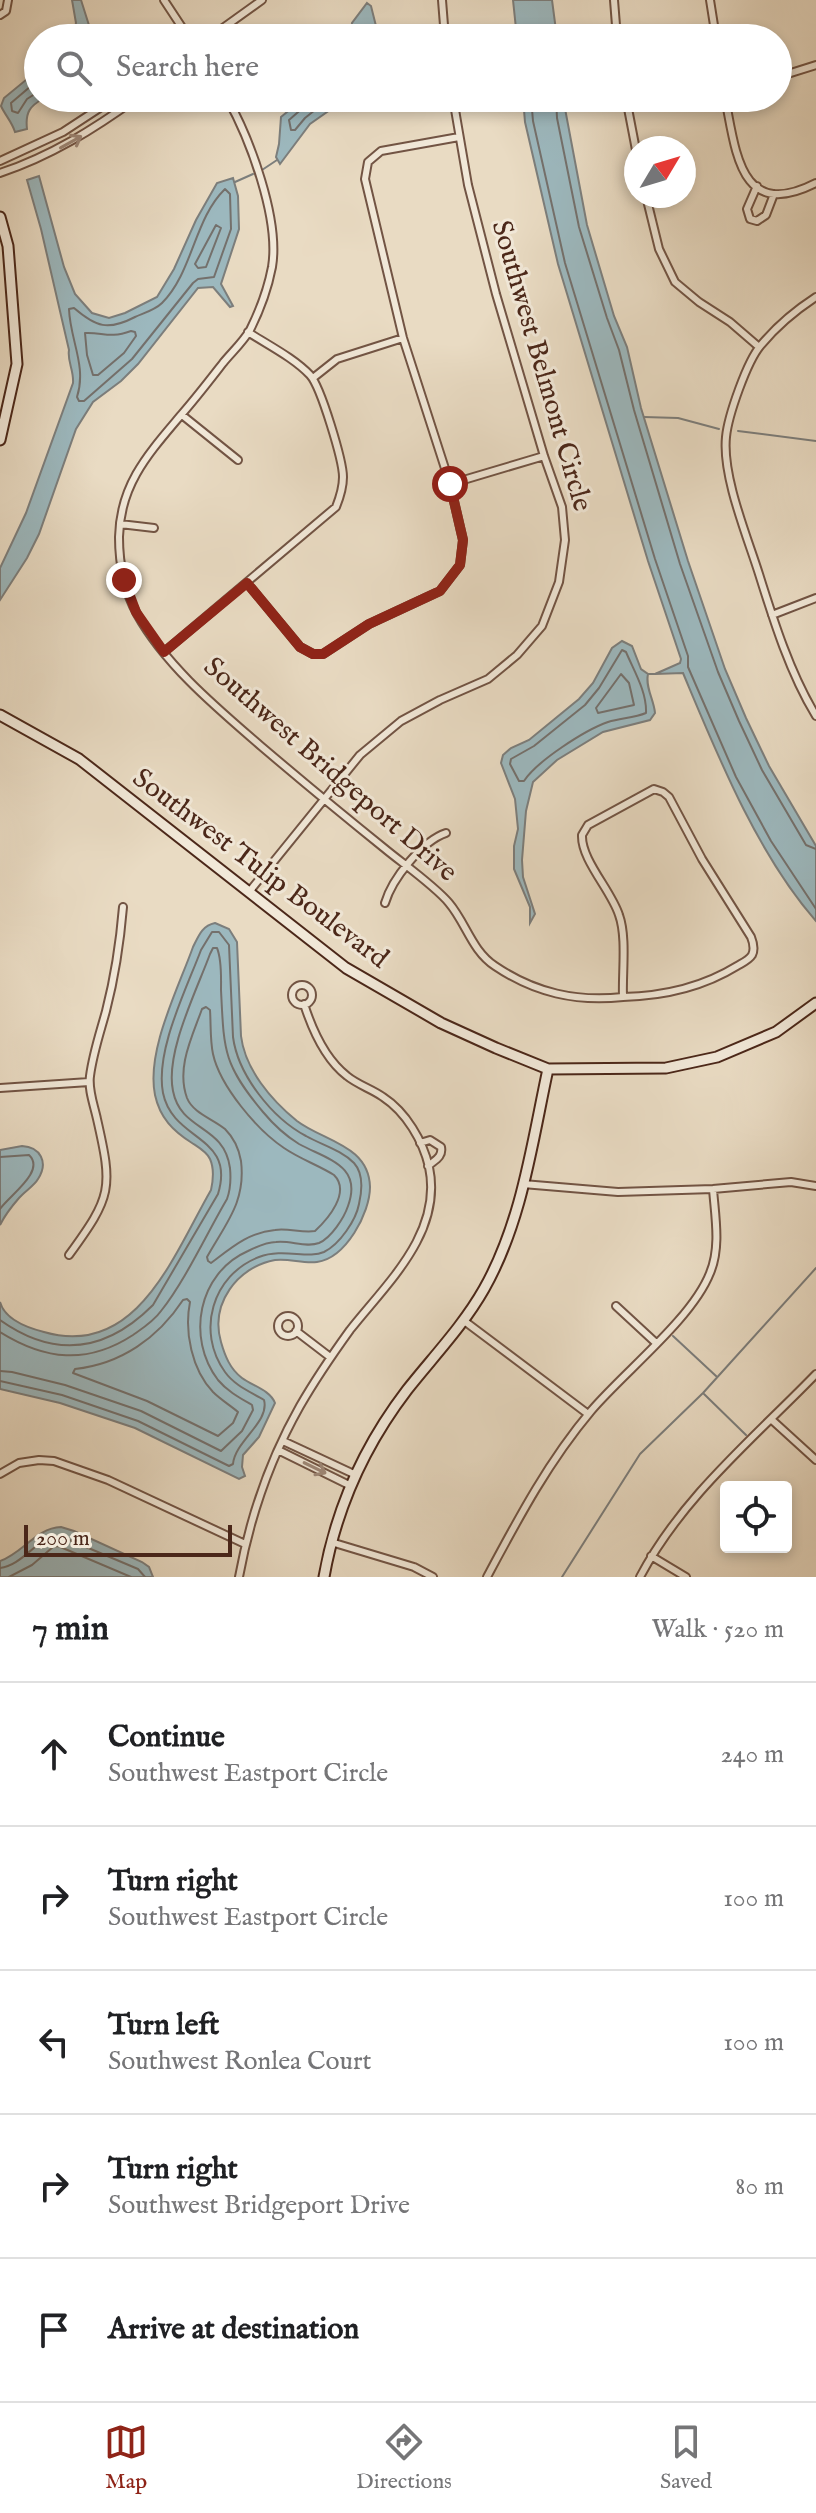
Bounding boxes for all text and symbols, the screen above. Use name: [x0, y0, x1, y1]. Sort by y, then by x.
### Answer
search box: [24, 24, 792, 112]
icon: search: [52, 46, 96, 90]
text: Search here: [116, 49, 259, 87]
one-way arrow: [59, 134, 83, 149]
north arrow: [624, 136, 696, 208]
street label: Southwest Belmont Circle: [483, 217, 599, 516]
route start: [432, 466, 468, 502]
route end: [106, 562, 142, 598]
street label: Southwest Bridgeport Drive: [196, 650, 464, 890]
street label: Southwest Tulip Boulevard: [125, 761, 395, 977]
one-way arrow: [302, 1461, 326, 1476]
map controls: [720, 1481, 792, 1553]
button: locate: [720, 1481, 792, 1553]
scale bar: [24, 1521, 232, 1557]
text: 200 m: [36, 1525, 90, 1553]
text: 7 min: [32, 1608, 109, 1651]
text: Walk · 520 m: [651, 1613, 784, 1646]
text: Continue: [108, 1719, 225, 1757]
icon: ahead: [32, 1732, 76, 1776]
text: 240 m: [721, 1738, 784, 1771]
text: Southwest Eastport Circle: [108, 1757, 388, 1790]
text: Turn right: [108, 1863, 238, 1901]
icon: right: [32, 1876, 76, 1920]
text: 100 m: [723, 1882, 784, 1915]
text: Southwest Eastport Circle: [108, 1901, 388, 1934]
text: Turn left: [108, 2007, 219, 2045]
icon: left: [32, 2020, 76, 2064]
text: 100 m: [723, 2026, 784, 2059]
text: Southwest Ronlea Court: [108, 2045, 371, 2078]
text: Turn right: [108, 2151, 238, 2189]
icon: right: [32, 2164, 76, 2208]
text: 80 m: [735, 2170, 784, 2203]
text: Southwest Bridgeport Drive: [108, 2189, 410, 2222]
icon: arrive: [32, 2308, 76, 2352]
text: Arrive at destination: [108, 2311, 359, 2349]
tab: Map: [104, 2420, 148, 2496]
tab: Directions: [356, 2420, 452, 2496]
tab: Saved: [660, 2420, 712, 2496]

